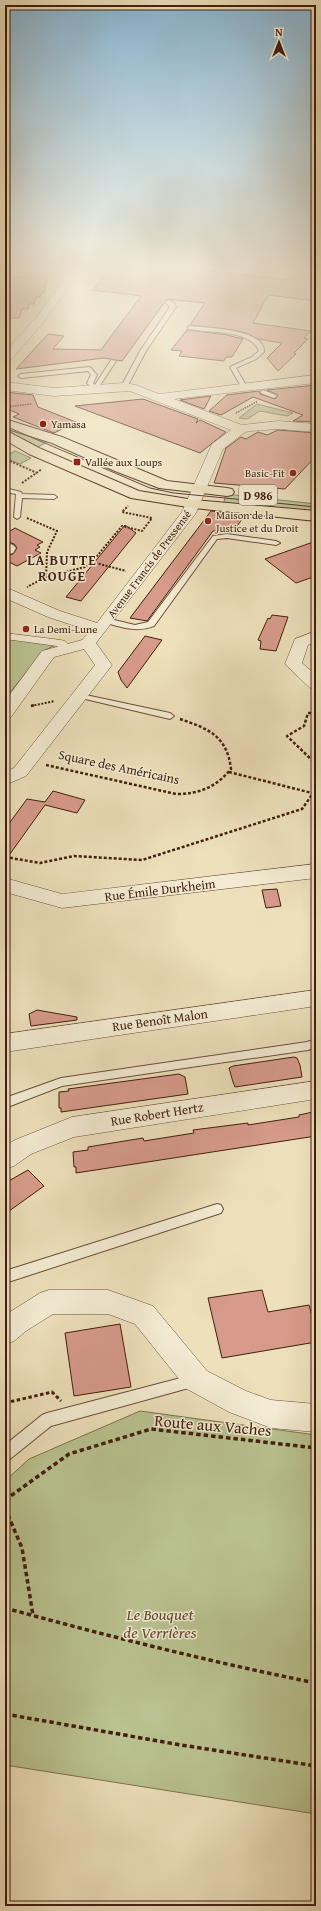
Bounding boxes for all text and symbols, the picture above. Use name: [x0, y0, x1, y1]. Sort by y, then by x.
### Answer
north arrow: [259, 22, 299, 62]
text: N: [275, 24, 283, 40]
place label: Yamasa: [51, 416, 87, 432]
marker: Yamasa: [38, 419, 48, 429]
place label: Vallée aux Loups: [85, 454, 162, 470]
marker: Vallée aux Loups: [72, 457, 82, 467]
place label: Basic-Fit: [245, 465, 285, 481]
marker: Basic-Fit: [288, 468, 298, 478]
road number: D 986: [239, 485, 277, 505]
street label: Avenue Francis de Pressensé: [103, 507, 195, 621]
place label: Maison de la Justice et du Droit: [214, 507, 299, 536]
marker: Maison de la Justice et du Droit: [203, 516, 213, 526]
district label: LA BUTTE ROUGE: [27, 550, 97, 586]
place label: La Demi-Lune: [34, 621, 97, 637]
marker: La Demi-Lune: [21, 624, 31, 634]
street label: Square des Américains: [57, 745, 181, 789]
street label: Rue Émile Durkheim: [104, 874, 217, 906]
street label: Rue Benoît Malon: [111, 1004, 210, 1036]
street label: Rue Robert Hertz: [109, 1097, 205, 1131]
street label: Route aux Vaches: [153, 1408, 273, 1442]
park label: Le Bouquet de Verrières: [124, 1602, 197, 1644]

